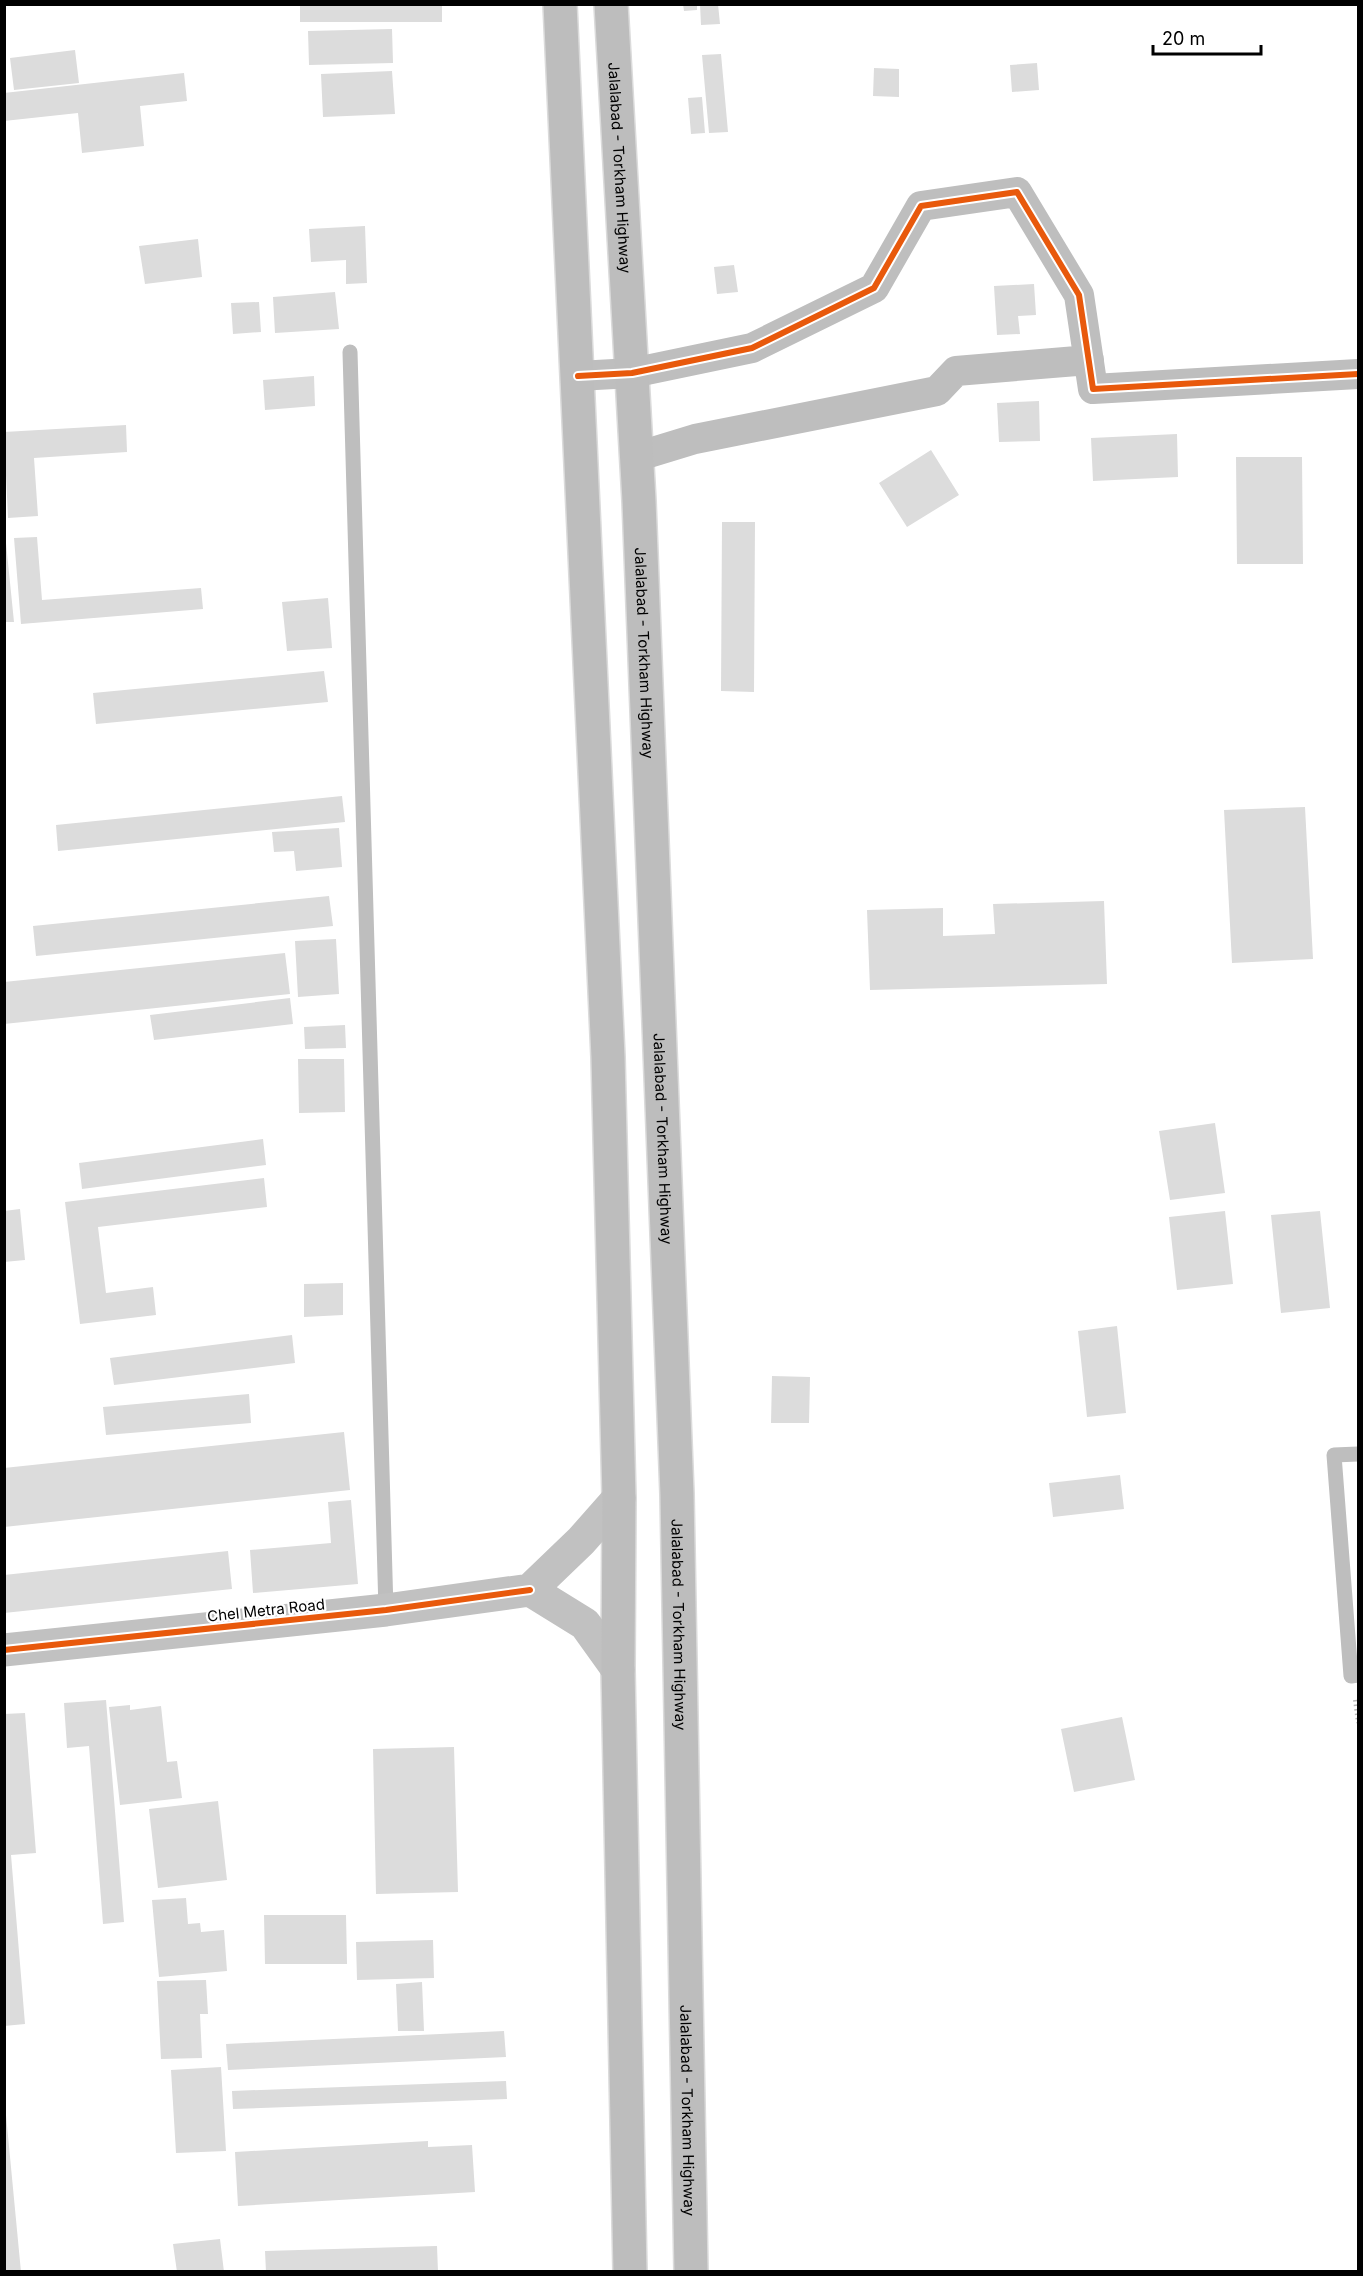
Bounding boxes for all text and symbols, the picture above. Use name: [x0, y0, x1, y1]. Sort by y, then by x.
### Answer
scale bar: [1153, 18, 1261, 56]
text: 20 m: [1162, 28, 1205, 49]
street label: Jalalabad - Torkham Highway: [605, 62, 636, 274]
street label: Jalalabad - Torkham Highway: [631, 547, 658, 760]
street label: Jalalabad - Torkham Highway: [650, 1033, 677, 1245]
street label: Jalalabad - Torkham Highway: [668, 1519, 691, 1731]
street label: Chel Metra Road: [206, 1594, 326, 1626]
street label: Jalalabad - Torkham Highway: [677, 2004, 700, 2217]

